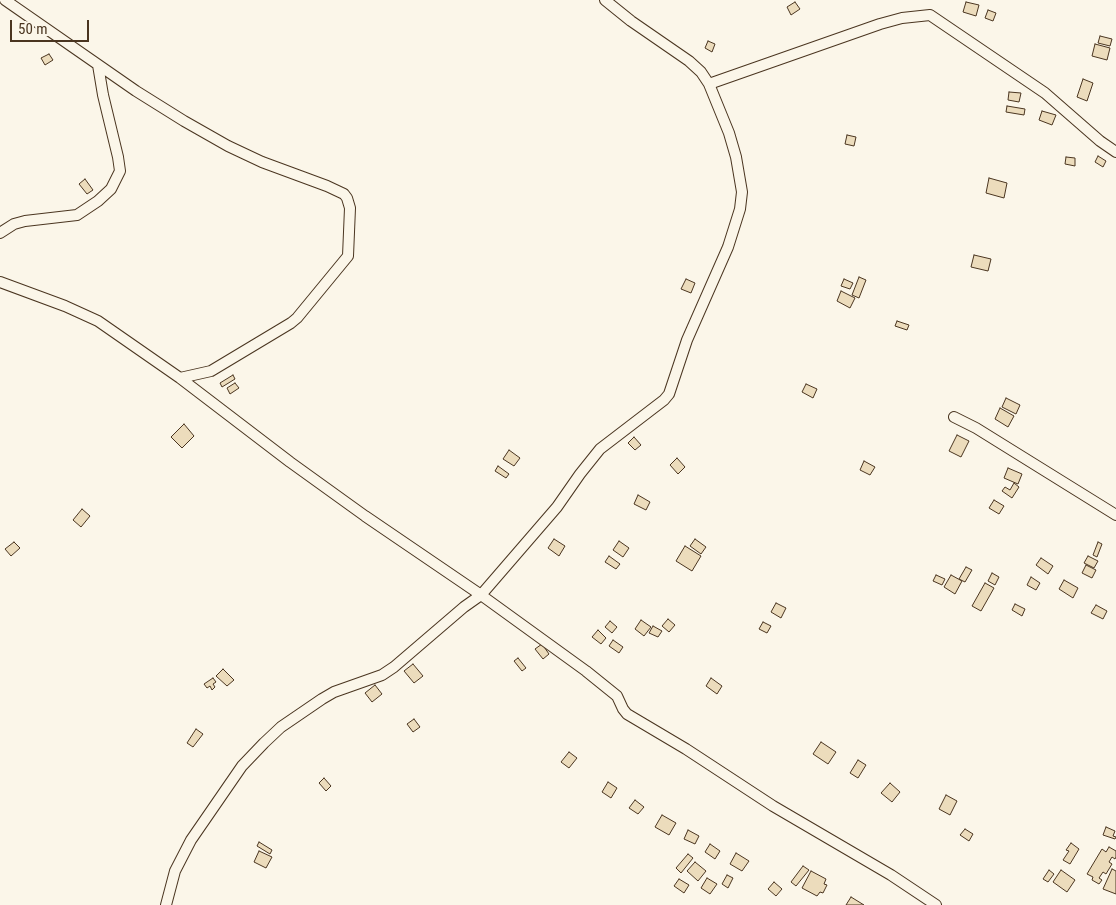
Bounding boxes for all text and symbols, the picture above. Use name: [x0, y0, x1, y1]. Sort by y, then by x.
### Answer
scale bar: [12, 10, 91, 42]
text: 50 m: [18, 20, 48, 38]

